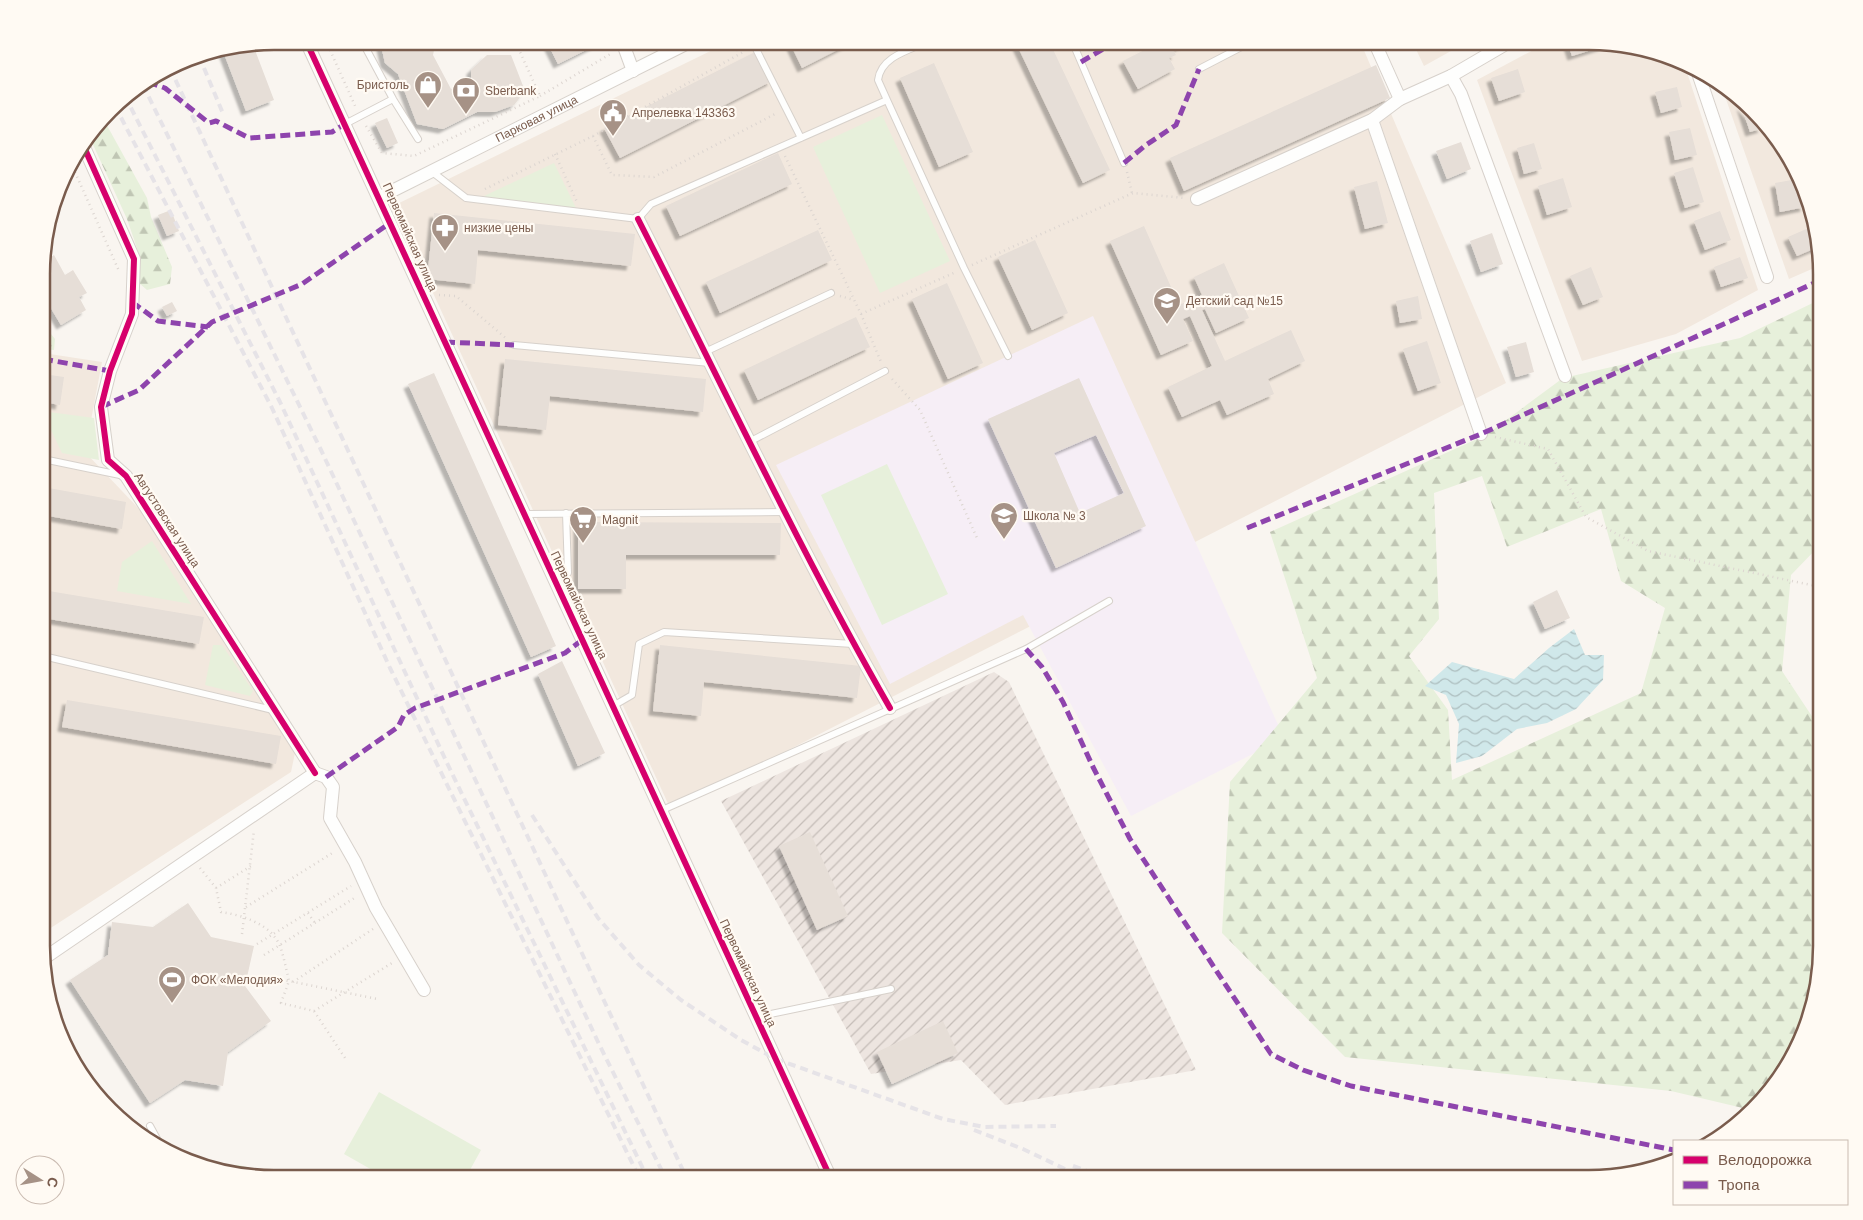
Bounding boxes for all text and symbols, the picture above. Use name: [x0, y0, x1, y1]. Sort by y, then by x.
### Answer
shop icon: Бристоль: [413, 70, 443, 109]
bank icon: Sberbank: [451, 76, 481, 115]
place label: Бристоль: [357, 78, 409, 92]
place label: Sberbank: [485, 84, 537, 98]
street label: Парковая улица: [493, 92, 580, 145]
public building icon: Апрелевка 143363: [598, 98, 628, 137]
place label: Апрелевка 143363: [632, 106, 735, 120]
street label: Первомайская улица: [380, 180, 440, 294]
pharmacy icon: низкие цены: [430, 213, 460, 252]
place label: низкие цены: [464, 221, 533, 235]
school or university icon: Детский сад №15: [1152, 286, 1182, 325]
place label: Детский сад №15: [1186, 294, 1283, 308]
street label: Августовская улица: [131, 470, 203, 570]
school or university icon: Школа № 3: [989, 501, 1019, 540]
supermarket icon: Magnit: [568, 505, 598, 544]
place label: Школа № 3: [1023, 509, 1086, 523]
place label: Magnit: [602, 513, 639, 527]
street label: Первомайская улица: [548, 549, 610, 662]
street label: Первомайская улица: [717, 917, 779, 1030]
sports icon: ФОК «Мелодия»: [157, 965, 187, 1004]
place label: ФОК «Мелодия»: [191, 973, 284, 987]
legend: [1673, 1140, 1848, 1205]
text: Велодорожка: [1718, 1151, 1812, 1168]
north arrow: [15, 1155, 65, 1205]
text: С: [44, 1176, 62, 1189]
text: Тропа: [1718, 1176, 1760, 1193]

